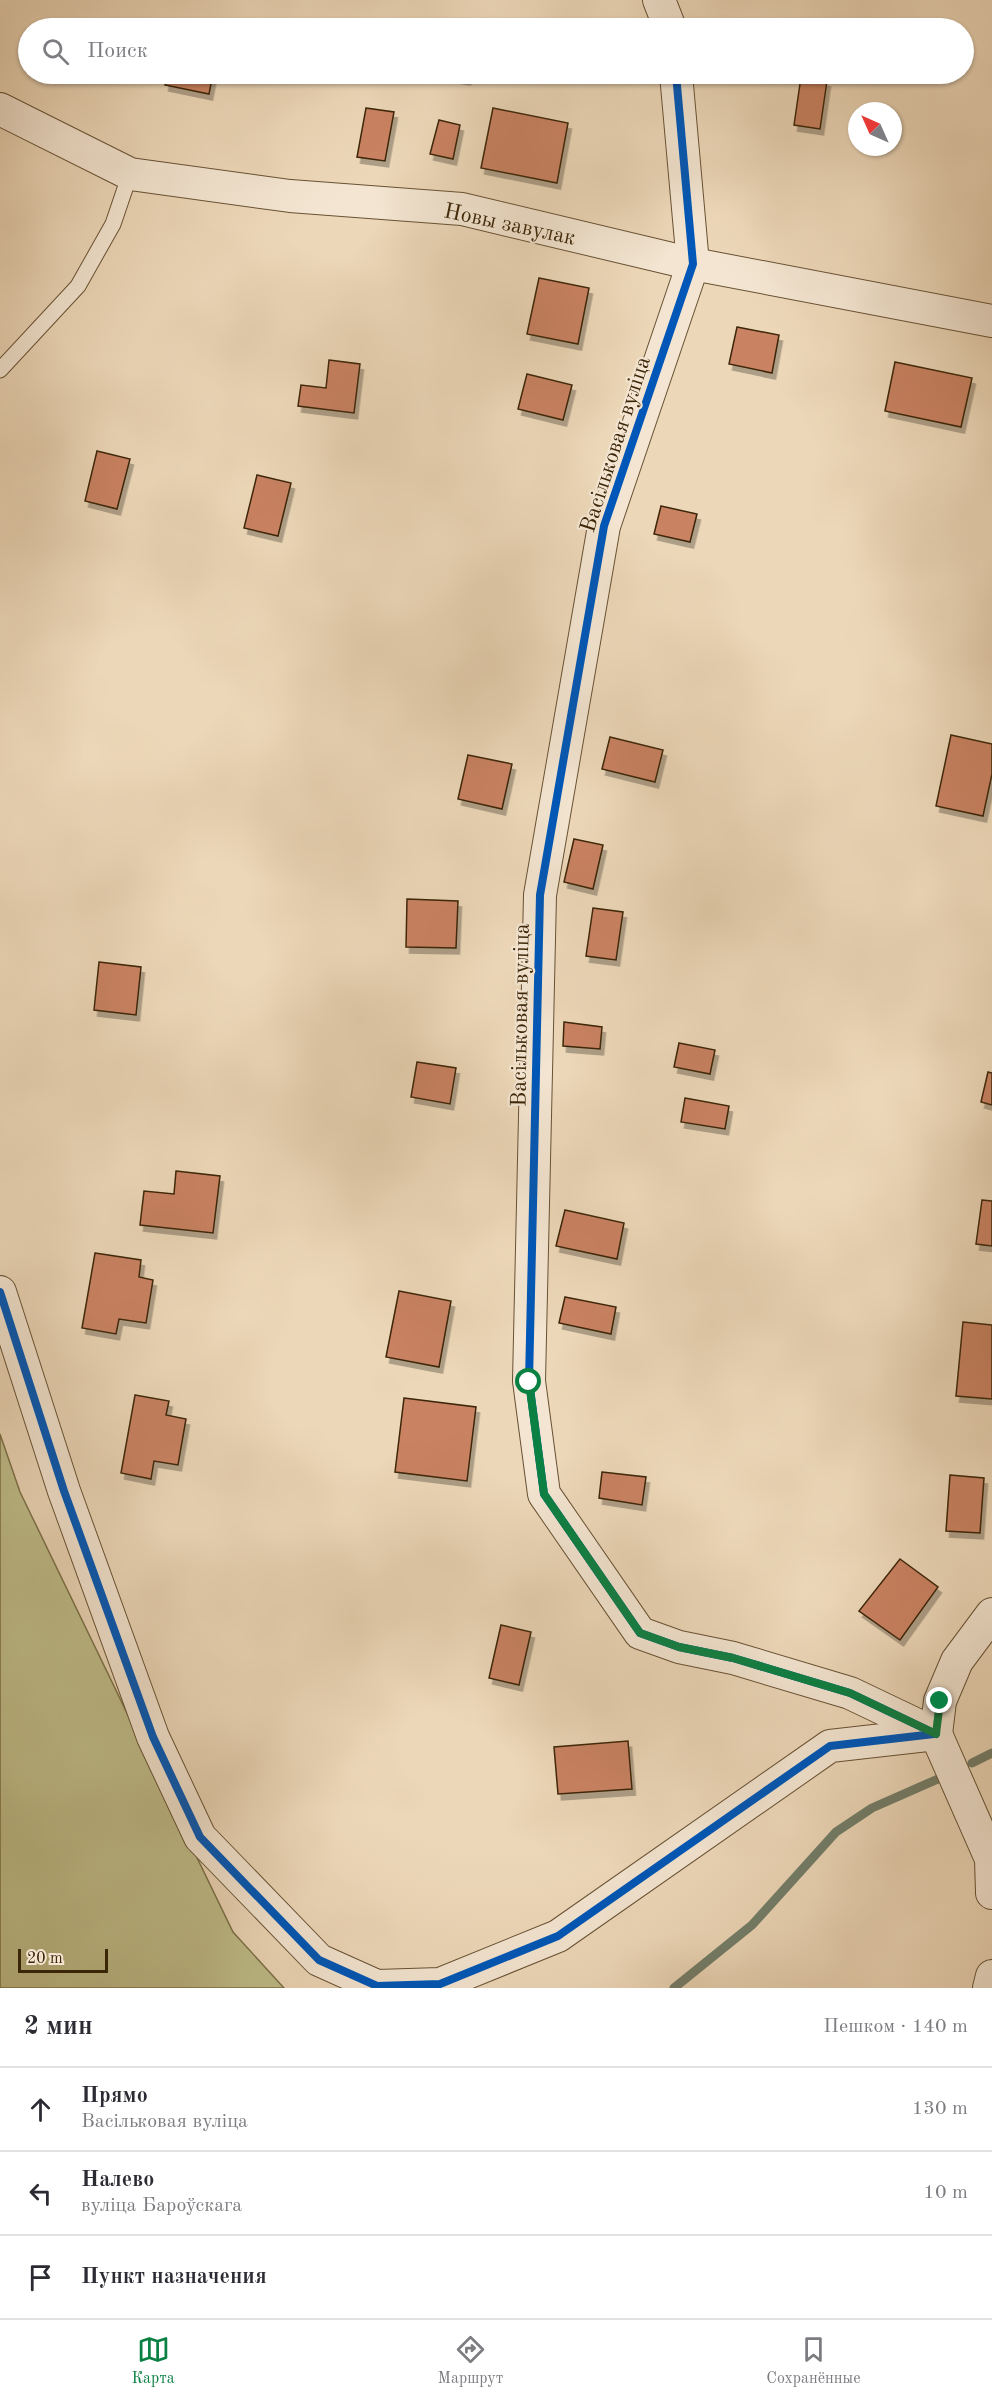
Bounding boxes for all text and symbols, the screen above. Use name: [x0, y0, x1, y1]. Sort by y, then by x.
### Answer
search box: [18, 18, 974, 84]
icon: search: [39, 35, 72, 68]
text: Поиск: [87, 40, 148, 62]
north arrow: [848, 102, 902, 156]
street label: Новы завулак: [442, 200, 577, 250]
street label: Васільковая вуліца: [577, 354, 655, 535]
street label: Васільковая вуліца: [508, 923, 534, 1107]
route start: [515, 1368, 541, 1394]
route end: [926, 1687, 952, 1713]
scale bar: [18, 1946, 108, 1974]
text: 20 m: [27, 1951, 63, 1967]
text: 2 мин: [24, 2014, 93, 2040]
text: Пешком · 140 m: [823, 2017, 968, 2037]
text: Прямо: [81, 2085, 148, 2107]
icon: ahead: [24, 2093, 57, 2126]
text: 130 m: [912, 2099, 968, 2119]
text: Васільковая вуліца: [81, 2112, 248, 2132]
text: Налево: [81, 2169, 154, 2191]
icon: left: [24, 2177, 57, 2210]
text: 10 m: [923, 2183, 968, 2203]
text: вуліца Бароўскага: [81, 2196, 242, 2216]
icon: arrive: [24, 2261, 57, 2294]
text: Пункт назначения: [81, 2266, 267, 2288]
tab: Карта: [131, 2333, 175, 2389]
tab: Маршрут: [438, 2333, 503, 2389]
tab: Сохранённые: [766, 2333, 861, 2389]

